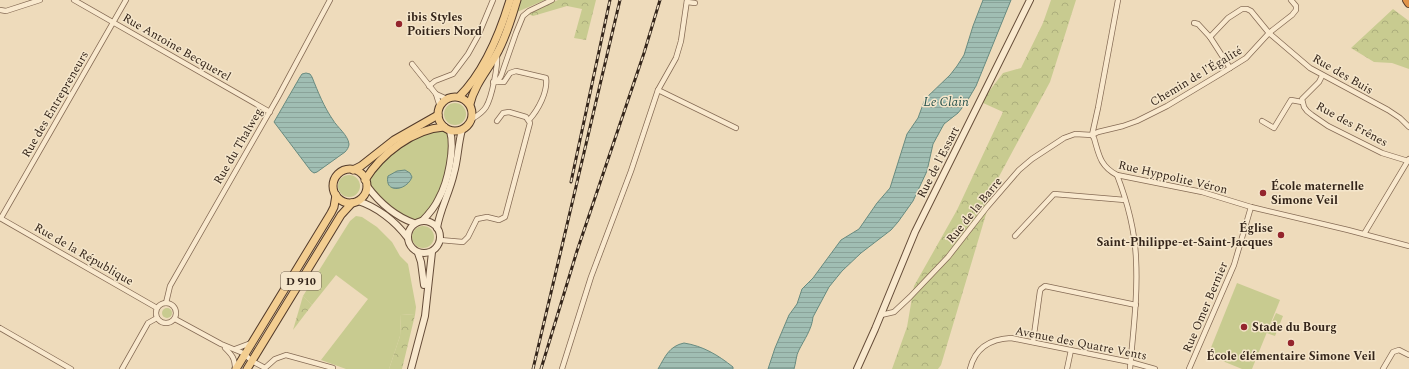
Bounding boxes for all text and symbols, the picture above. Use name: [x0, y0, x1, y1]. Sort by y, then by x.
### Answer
place label: ibis Styles Poitiers Nord: [407, 8, 482, 41]
street label: Rue Antoine Becquerel: [119, 9, 235, 86]
marker: ibis Styles Poitiers Nord: [394, 19, 404, 29]
street label: Chemin de l'Égalité: [1146, 41, 1246, 112]
street label: Rue des Entrepreneurs: [17, 47, 94, 161]
street label: Rue des Buis: [1309, 49, 1377, 100]
water label: Le Clain: [923, 92, 969, 112]
street label: Rue des Frênes: [1312, 97, 1391, 152]
street label: Rue du Thalweg: [209, 104, 268, 188]
street label: Rue de l'Essart: [912, 123, 965, 201]
street label: Rue Hyppolite Véron: [1116, 156, 1229, 199]
street label: Rue de la Barre: [942, 173, 1007, 248]
place label: École maternelle Simone Veil: [1271, 177, 1364, 210]
marker: École maternelle Simone Veil: [1258, 188, 1268, 198]
street label: Rue de la République: [31, 218, 137, 291]
place label: Église Saint-Philippe-et-Saint-Jacques: [1096, 219, 1273, 252]
marker: Église Saint-Philippe-et-Saint-Jacques: [1276, 230, 1286, 240]
street label: Rue Omer Bernier: [1178, 259, 1233, 356]
road number: D 910: [281, 272, 321, 290]
place label: Stade du Bourg: [1252, 318, 1337, 337]
street label: Avenue des Quatre Vents: [1013, 321, 1149, 366]
marker: Stade du Bourg: [1239, 322, 1249, 332]
marker: École élémentaire Simone Veil: [1286, 338, 1296, 348]
place label: École élémentaire Simone Veil: [1206, 347, 1376, 366]

